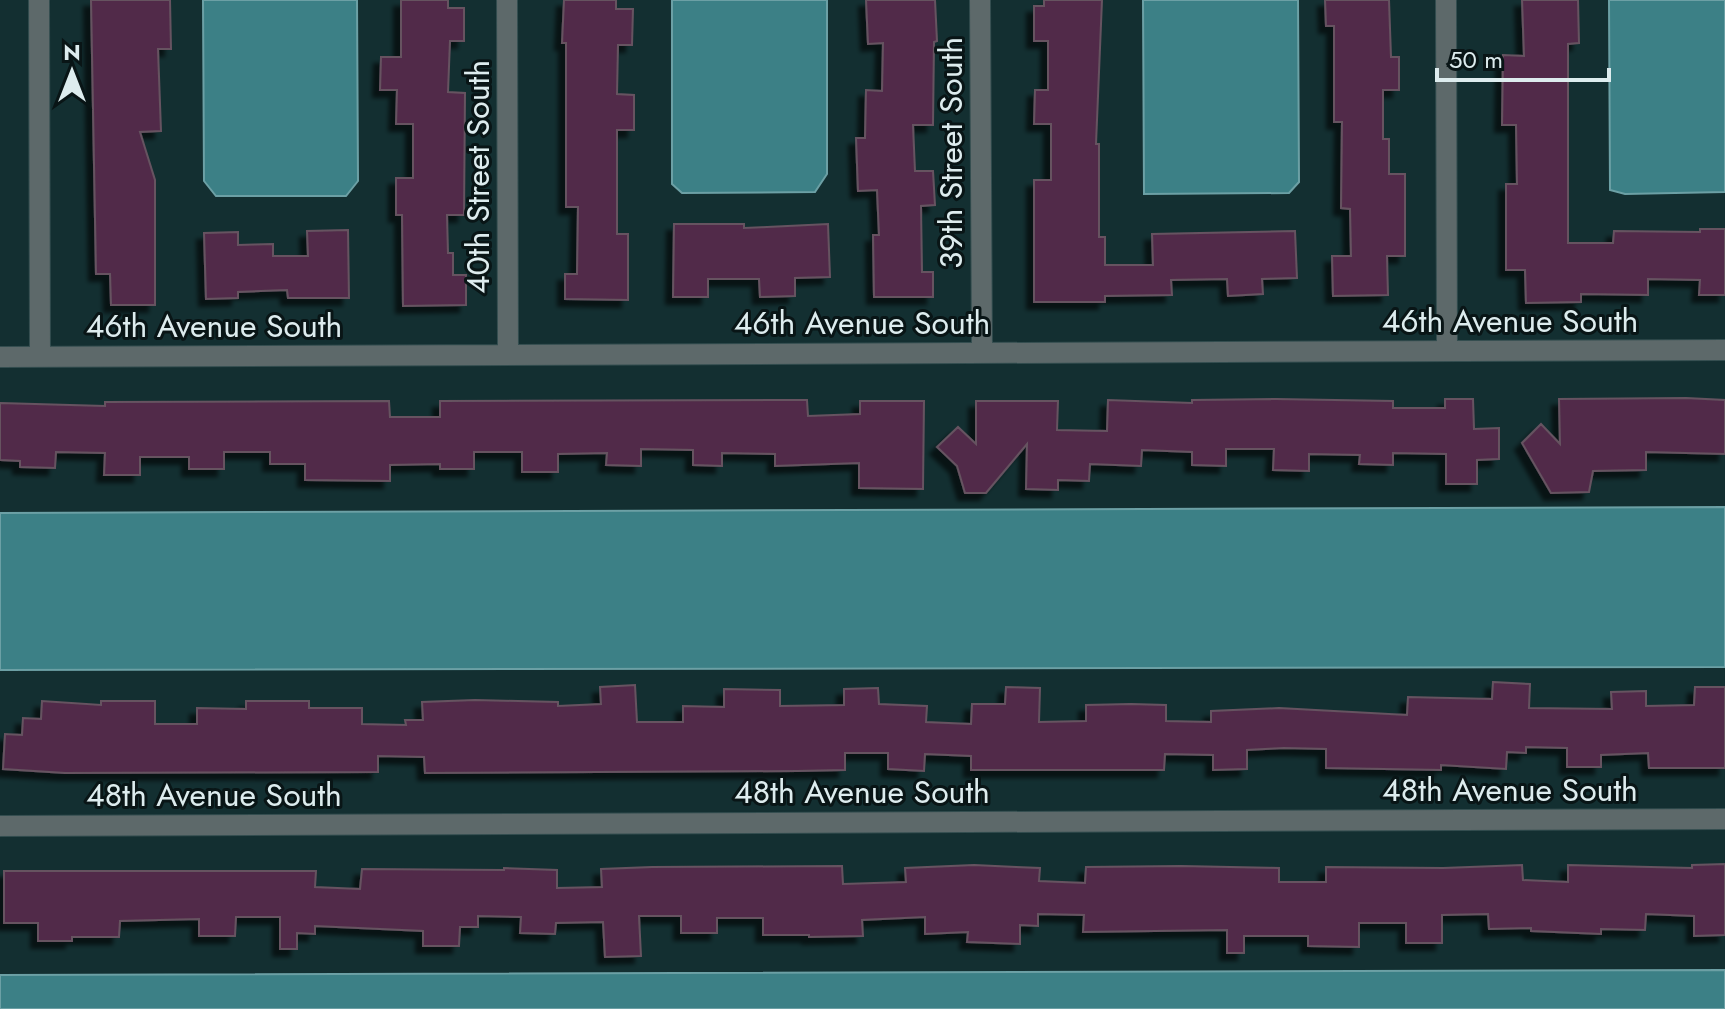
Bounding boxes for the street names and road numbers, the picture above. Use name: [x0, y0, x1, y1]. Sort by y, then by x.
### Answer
street label: 39th Street South: [928, 37, 974, 269]
street label: 40th Street South: [455, 60, 501, 294]
street label: 46th Avenue South: [1382, 298, 1638, 344]
street label: 46th Avenue South: [734, 300, 990, 346]
street label: 46th Avenue South: [86, 303, 342, 349]
street label: 48th Avenue South: [1382, 767, 1638, 813]
street label: 48th Avenue South: [734, 769, 990, 815]
street label: 48th Avenue South: [86, 772, 342, 818]

